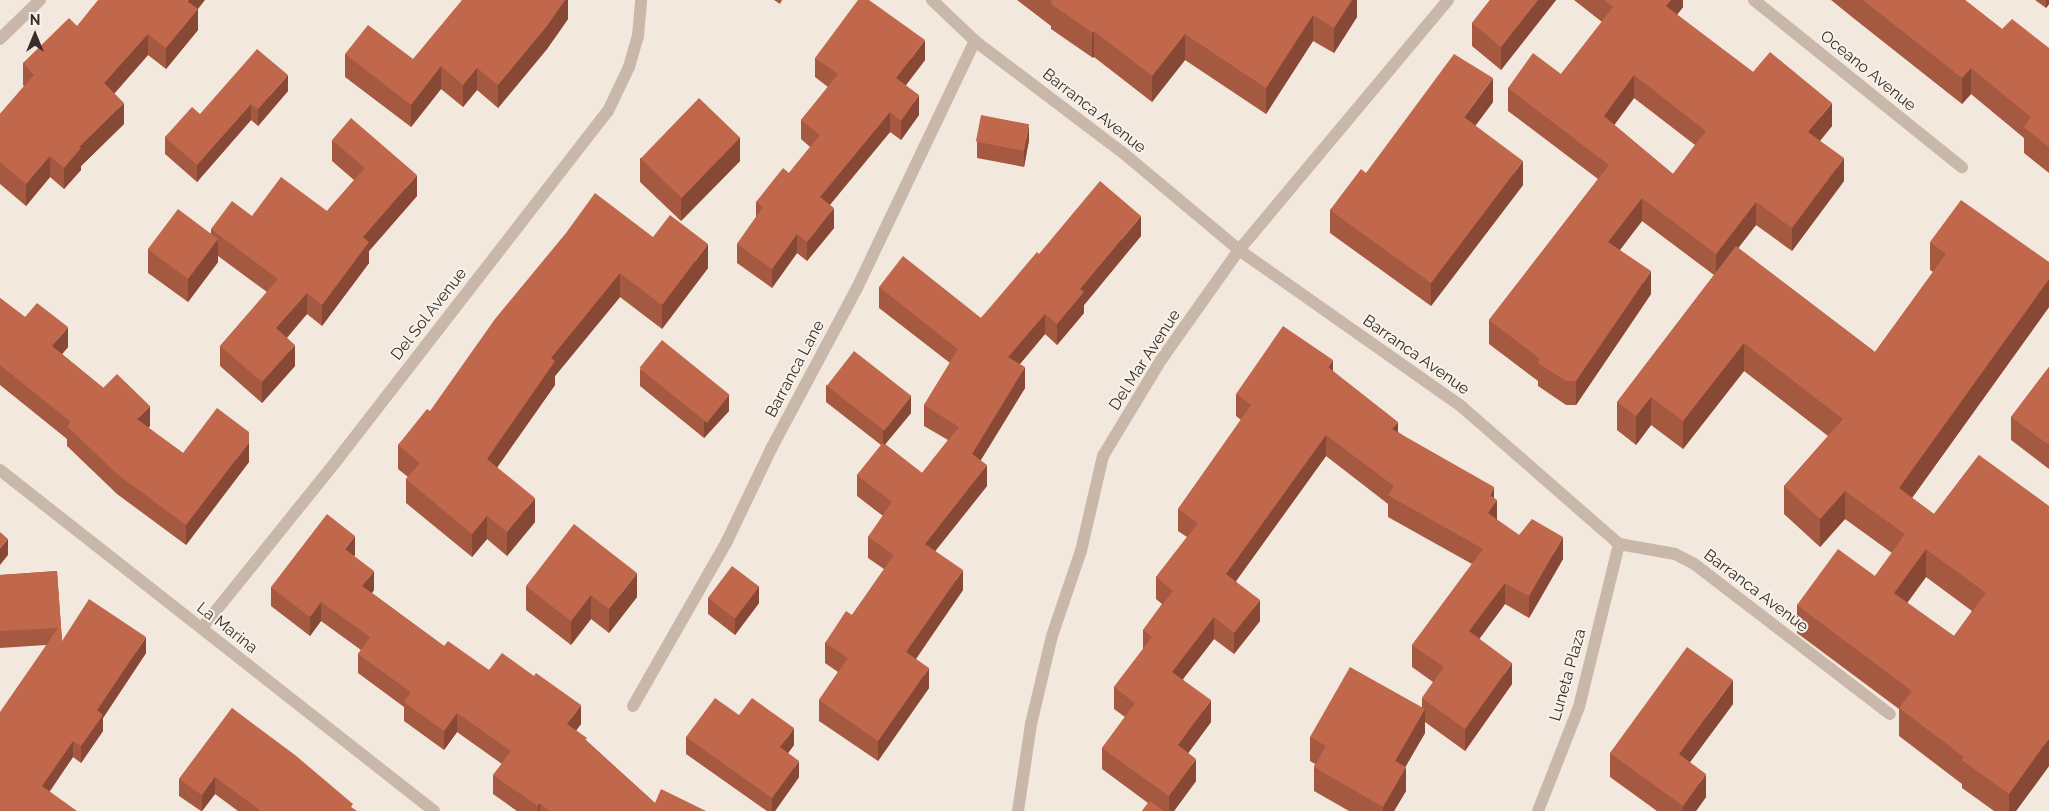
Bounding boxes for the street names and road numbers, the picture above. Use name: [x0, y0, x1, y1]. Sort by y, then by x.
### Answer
street label: Oceano Avenue: [1816, 26, 1920, 116]
street label: Barranca Avenue: [1038, 65, 1150, 157]
street label: Del Sol Avenue: [387, 264, 471, 364]
street label: Del Mar Avenue: [1105, 305, 1185, 415]
street label: Barranca Avenue: [1359, 311, 1473, 399]
street label: Barranca Lane: [761, 317, 829, 421]
street label: Barranca Avenue: [1700, 545, 1812, 637]
street label: La Marina: [193, 598, 261, 658]
street label: Luneta Plaza: [1546, 627, 1590, 723]

